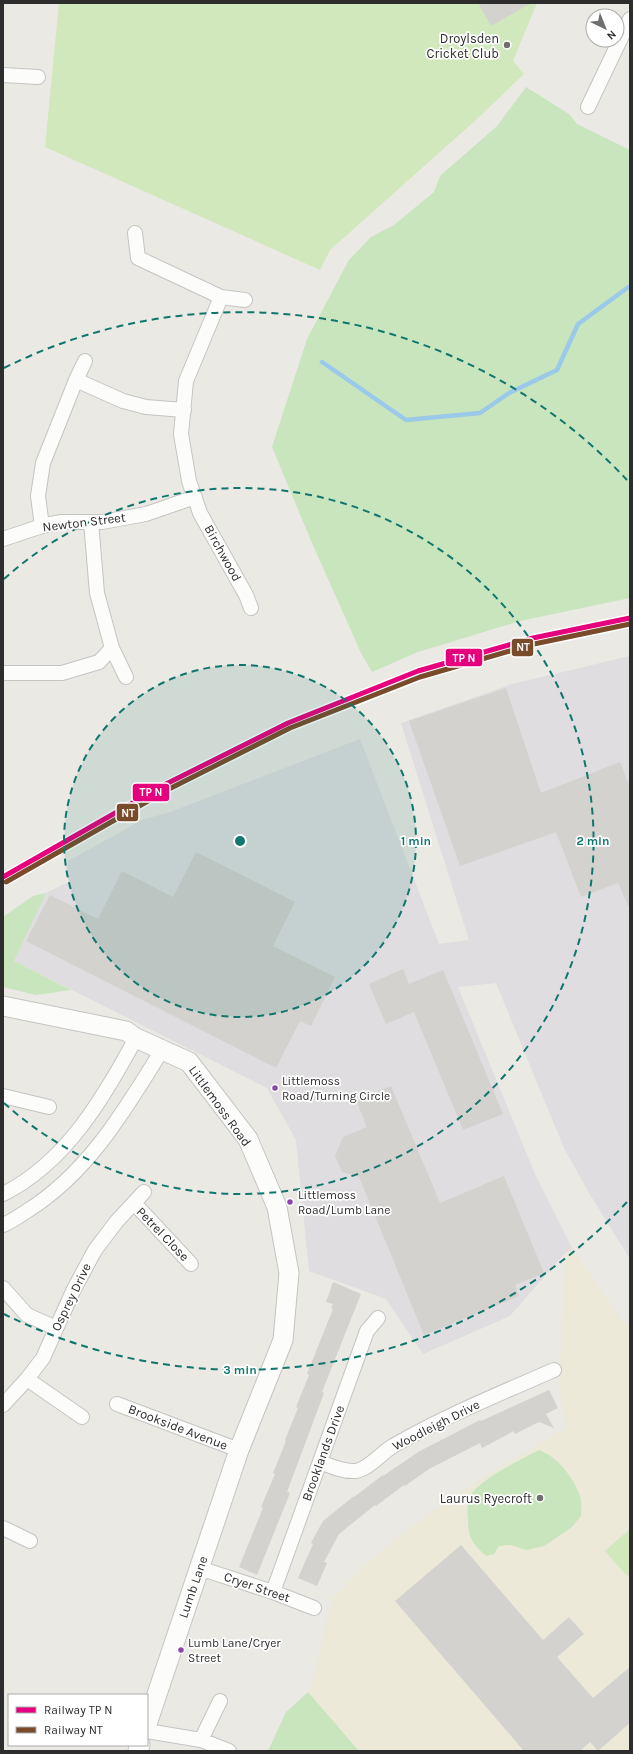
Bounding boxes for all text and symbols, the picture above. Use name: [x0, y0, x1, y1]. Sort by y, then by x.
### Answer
north arrow: [585, 8, 625, 48]
text: N: [604, 28, 619, 42]
place label: Droylsden Cricket Club: [427, 31, 499, 61]
marker: Droylsden Cricket Club: [502, 40, 512, 50]
street label: Newton Street: [42, 509, 127, 535]
street label: Birchwood: [201, 522, 245, 584]
line badge: NT: [511, 638, 534, 657]
text: NT: [516, 641, 530, 654]
line badge: TP N: [445, 648, 483, 667]
text: TP N: [453, 652, 475, 665]
line badge: TP N: [132, 783, 170, 802]
text: TP N: [140, 786, 162, 799]
line badge: NT: [116, 803, 139, 822]
text: NT: [121, 807, 135, 820]
centre of rings: [233, 834, 247, 848]
text: 1 min: [401, 834, 431, 848]
text: 2 min: [576, 834, 610, 848]
street label: Littlemoss Road: [186, 1063, 254, 1149]
place label: Littlemoss Road/Turning Circle: [282, 1074, 390, 1103]
marker: Littlemoss Road/Turning Circle: [270, 1083, 280, 1093]
place label: Littlemoss Road/Lumb Lane: [298, 1188, 391, 1217]
marker: Littlemoss Road/Lumb Lane: [285, 1197, 295, 1207]
street label: Petrel Close: [134, 1204, 193, 1264]
street label: Osprey Drive: [48, 1260, 94, 1333]
text: 3 min: [223, 1363, 257, 1377]
street label: Woodleigh Drive: [390, 1396, 482, 1453]
street label: Brookside Avenue: [126, 1401, 230, 1453]
street label: Brooklands Drive: [299, 1403, 347, 1503]
place label: Laurus Ryecroft: [440, 1491, 532, 1506]
marker: Laurus Ryecroft: [535, 1493, 545, 1503]
street label: Lumb Lane: [175, 1554, 211, 1620]
street label: Cryer Street: [222, 1569, 292, 1605]
place label: Lumb Lane/Cryer Street: [188, 1636, 281, 1665]
marker: Lumb Lane/Cryer Street: [176, 1645, 186, 1655]
legend: [8, 1694, 148, 1746]
text: Railway TP N: [44, 1703, 112, 1717]
text: Railway NT: [44, 1723, 103, 1737]

